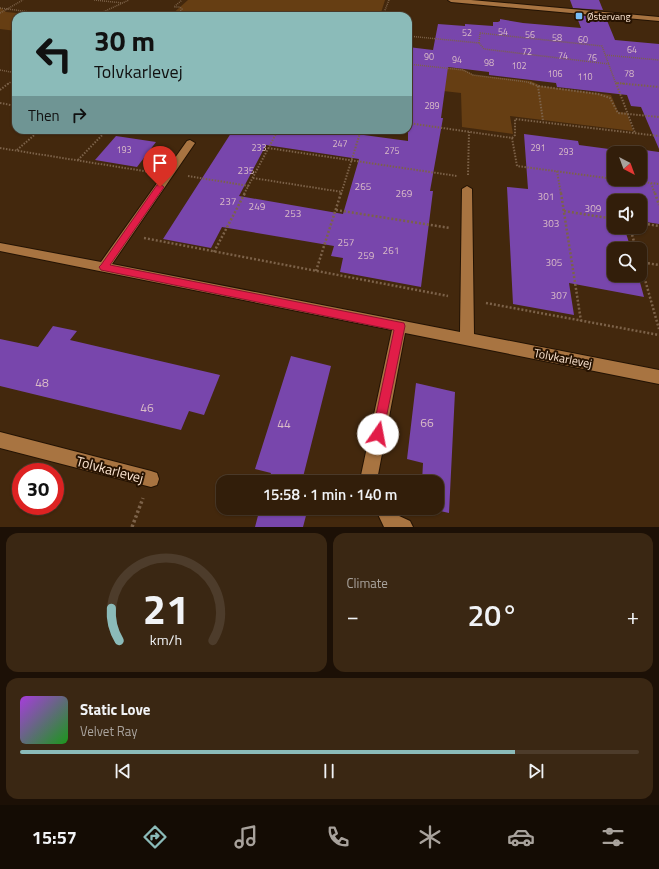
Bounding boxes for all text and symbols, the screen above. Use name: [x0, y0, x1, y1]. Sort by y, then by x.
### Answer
place label: Østervang: [587, 9, 631, 24]
marker: Østervang: [574, 11, 584, 21]
text: 30 m: [94, 19, 155, 62]
house number: 54: [498, 25, 508, 38]
house number: 52: [462, 26, 472, 39]
icon: left: [28, 28, 80, 80]
house number: 56: [525, 28, 535, 41]
house number: 58: [552, 31, 562, 44]
house number: 60: [578, 33, 588, 46]
house number: 64: [627, 43, 637, 56]
house number: 72: [522, 45, 532, 58]
house number: 74: [558, 49, 568, 62]
house number: 90: [424, 50, 434, 63]
house number: 76: [587, 51, 597, 64]
house number: 94: [452, 53, 462, 66]
house number: 98: [484, 56, 494, 69]
text: Tolvkarlevej: [94, 58, 183, 85]
house number: 102: [511, 59, 527, 72]
house number: 106: [547, 67, 563, 80]
house number: 78: [624, 67, 634, 80]
house number: 110: [577, 70, 593, 83]
house number: 289: [424, 99, 440, 112]
text: Then: [28, 104, 60, 127]
icon: right: [68, 104, 90, 126]
house number: 247: [332, 137, 348, 150]
house number: 233: [251, 141, 267, 154]
house number: 291: [530, 141, 546, 154]
house number: 193: [116, 143, 132, 156]
house number: 275: [384, 144, 400, 157]
house number: 293: [558, 145, 574, 158]
pin: [143, 146, 177, 187]
north arrow: [607, 146, 647, 186]
map controls: [607, 146, 647, 282]
icon: arrive: [149, 152, 171, 174]
house number: 235: [238, 163, 255, 178]
house number: 265: [355, 179, 372, 194]
house number: 269: [396, 186, 413, 201]
house number: 301: [538, 189, 554, 204]
house number: 237: [220, 194, 236, 209]
button: sound: [607, 194, 647, 234]
house number: 249: [249, 199, 266, 214]
house number: 309: [585, 201, 602, 216]
house number: 253: [285, 206, 301, 221]
house number: 303: [543, 216, 559, 231]
house number: 257: [338, 235, 354, 250]
button: search: [607, 242, 647, 282]
house number: 261: [383, 243, 399, 258]
house number: 259: [358, 248, 375, 263]
house number: 305: [546, 255, 563, 270]
house number: 307: [551, 288, 567, 303]
street label: Tolvkarlevej: [532, 343, 594, 373]
house number: 48: [35, 373, 49, 392]
house number: 46: [140, 398, 154, 417]
position arrow: [357, 413, 399, 455]
house number: 66: [420, 413, 434, 432]
house number: 44: [277, 414, 291, 433]
street label: Tolvkarlevej: [74, 450, 146, 488]
speed limit sign: 30: [12, 463, 64, 515]
text: 15:58 · 1 min · 140 m: [263, 483, 397, 506]
text: Climate: [347, 573, 388, 593]
text: 21: [143, 576, 190, 639]
text: 20°: [468, 592, 518, 638]
text: −: [347, 599, 359, 633]
text: +: [627, 599, 639, 633]
text: km/h: [150, 628, 182, 650]
text: Static Love: [80, 698, 151, 721]
text: Velvet Ray: [80, 721, 138, 741]
icon: previous: [112, 760, 134, 782]
icon: pause: [318, 760, 340, 782]
icon: next: [525, 760, 547, 782]
icon: directions: [141, 823, 169, 851]
icon: music: [232, 823, 260, 851]
icon: phone: [324, 823, 352, 851]
icon: climate: [416, 823, 444, 851]
icon: car: [507, 823, 535, 851]
icon: filters: [599, 823, 627, 851]
text: 15:57: [32, 824, 77, 851]

